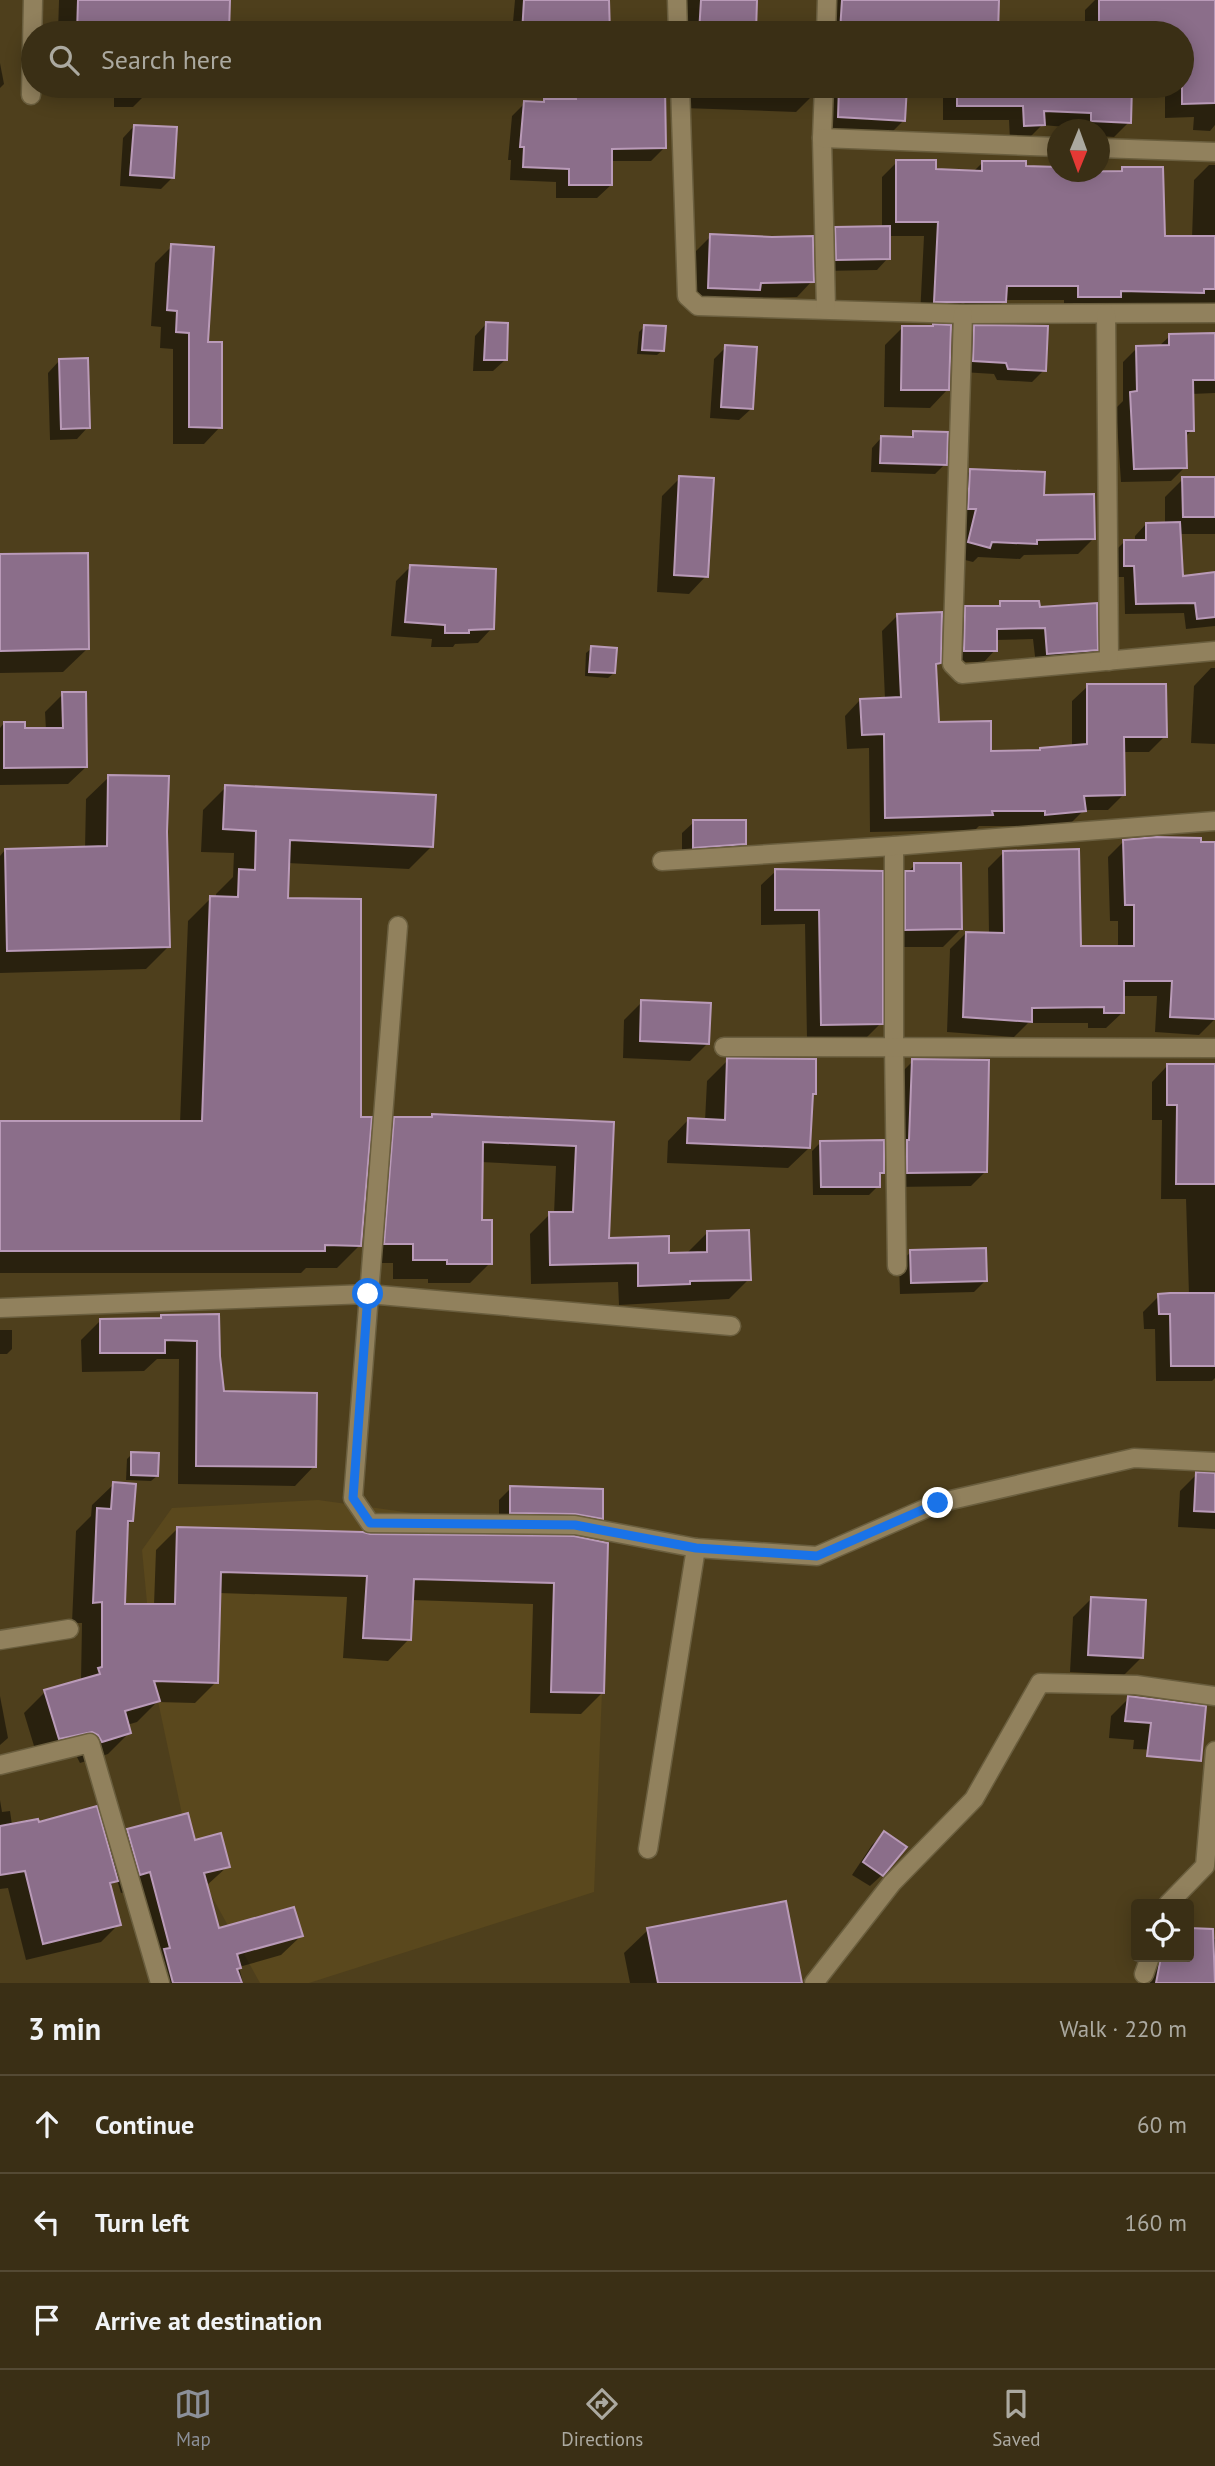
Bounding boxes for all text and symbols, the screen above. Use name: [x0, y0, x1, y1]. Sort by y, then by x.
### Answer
search box: [21, 21, 1194, 98]
icon: search: [45, 41, 83, 79]
text: Search here: [101, 43, 232, 76]
north arrow: [1047, 119, 1110, 182]
route start: [352, 1278, 383, 1309]
route end: [922, 1487, 953, 1518]
map controls: [1131, 1899, 1194, 1962]
button: locate: [1131, 1899, 1194, 1962]
text: 3 min: [28, 2009, 101, 2048]
text: Walk · 220 m: [1060, 2014, 1187, 2043]
icon: ahead: [28, 2105, 66, 2143]
text: Continue: [95, 2108, 194, 2141]
text: 60 m: [1137, 2110, 1187, 2139]
icon: left: [28, 2203, 66, 2241]
text: Turn left: [95, 2206, 189, 2239]
text: 160 m: [1125, 2208, 1187, 2237]
icon: arrive: [28, 2301, 66, 2339]
text: Arrive at destination: [95, 2304, 322, 2337]
tab: Map: [174, 2385, 212, 2451]
tab: Directions: [561, 2385, 643, 2451]
tab: Saved: [992, 2385, 1041, 2451]

